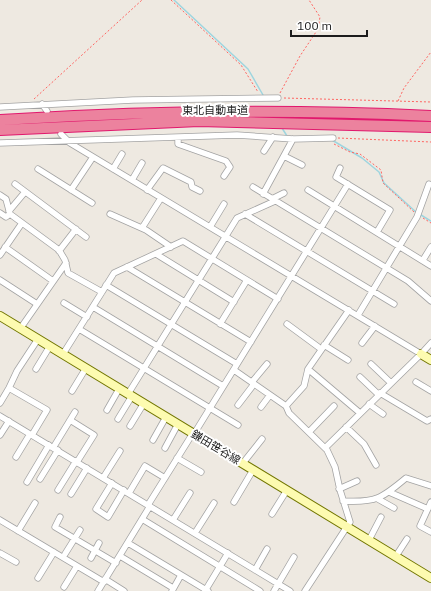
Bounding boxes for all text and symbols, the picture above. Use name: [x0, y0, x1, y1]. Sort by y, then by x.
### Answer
scale bar: [291, 12, 367, 38]
text: 100 m: [297, 18, 332, 33]
street label: 東北自動車道: [182, 103, 248, 117]
street label: 鎌田笹谷線: [189, 427, 243, 467]

